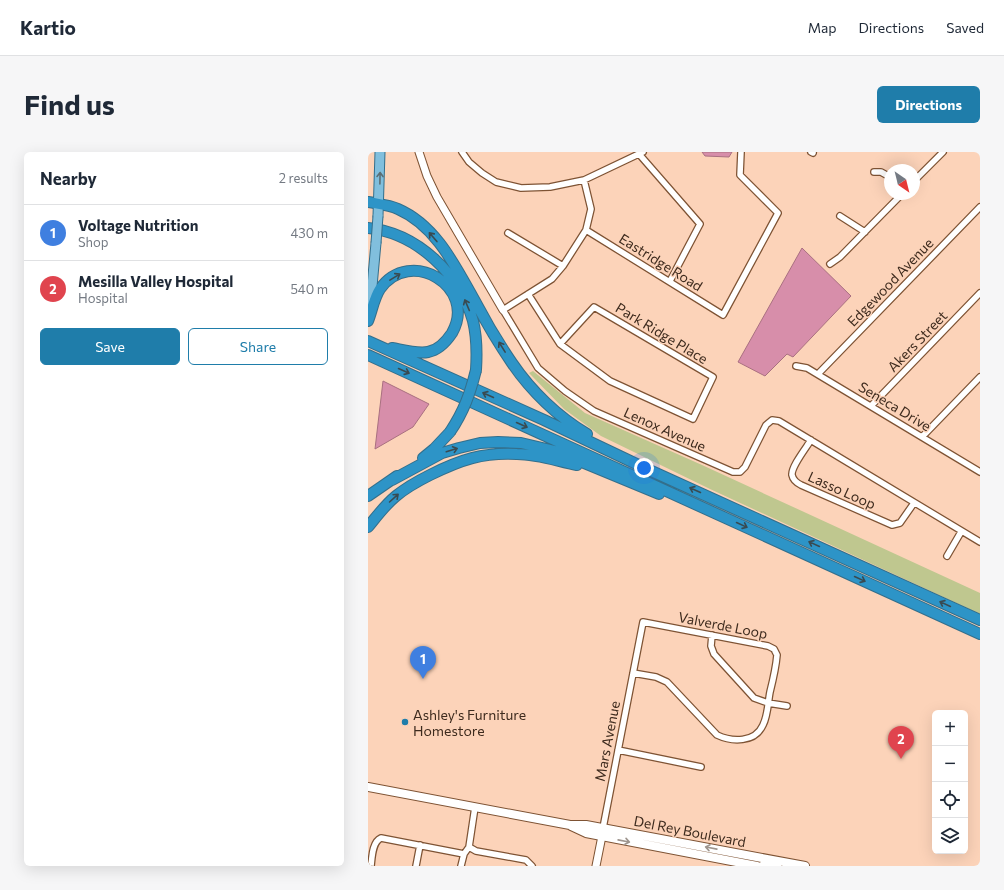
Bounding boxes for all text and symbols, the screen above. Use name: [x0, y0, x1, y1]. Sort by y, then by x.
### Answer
text: Kartio: [20, 16, 76, 39]
text: Map: [808, 19, 837, 36]
text: Directions: [859, 19, 924, 36]
text: Saved: [946, 19, 984, 36]
button: Directions: [877, 86, 980, 123]
text: Find us: [24, 87, 115, 121]
north arrow: [884, 164, 920, 200]
text: Nearby: [40, 168, 97, 189]
text: 2 results: [279, 170, 328, 186]
one-way arrow: [376, 172, 383, 185]
text: Voltage Nutrition: [78, 216, 198, 234]
text: 1: [50, 225, 56, 241]
text: 430 m: [290, 225, 328, 241]
street label: Eastridge Road: [616, 230, 706, 294]
one-way arrow: [429, 232, 438, 242]
text: Shop: [78, 234, 109, 250]
street label: Edgewood Avenue: [844, 234, 936, 330]
text: Mesilla Valley Hospital: [78, 272, 233, 290]
one-way arrow: [389, 273, 400, 281]
text: 2: [49, 281, 57, 297]
text: 540 m: [290, 281, 328, 297]
text: Hospital: [78, 290, 128, 306]
one-way arrow: [462, 299, 470, 311]
street label: Park Ridge Place: [613, 299, 711, 367]
street label: Akers Street: [884, 307, 950, 375]
button: Save: [40, 328, 180, 365]
button: Share: [188, 328, 328, 365]
one-way arrow: [497, 341, 505, 353]
one-way arrow: [397, 368, 409, 375]
street label: Seneca Drive: [856, 378, 934, 434]
one-way arrow: [482, 391, 494, 398]
street label: Lenox Avenue: [621, 403, 709, 455]
one-way arrow: [516, 422, 528, 429]
one-way arrow: [446, 446, 459, 453]
your location: [634, 458, 654, 478]
street label: Lasso Loop: [806, 468, 878, 512]
one-way arrow: [690, 486, 702, 493]
one-way arrow: [389, 494, 399, 503]
one-way arrow: [736, 522, 748, 529]
one-way arrow: [808, 540, 820, 547]
one-way arrow: [854, 576, 866, 584]
one-way arrow: [939, 600, 951, 607]
street label: Valverde Loop: [677, 608, 769, 642]
pin: 1: [410, 646, 436, 679]
street label: Mars Avenue: [591, 699, 623, 783]
place label: Ashley's Furniture Homestore: [413, 706, 526, 739]
map controls: [932, 710, 968, 854]
button: +: [932, 710, 968, 746]
marker: Ashley's Furniture Homestore: [400, 717, 410, 727]
pin: 2: [888, 726, 914, 759]
button: −: [932, 746, 968, 782]
button: locate: [932, 782, 968, 818]
street label: Del Rey Boulevard: [633, 812, 747, 850]
button: layers: [932, 818, 968, 854]
one-way arrow: [617, 837, 630, 845]
one-way arrow: [705, 843, 718, 851]

